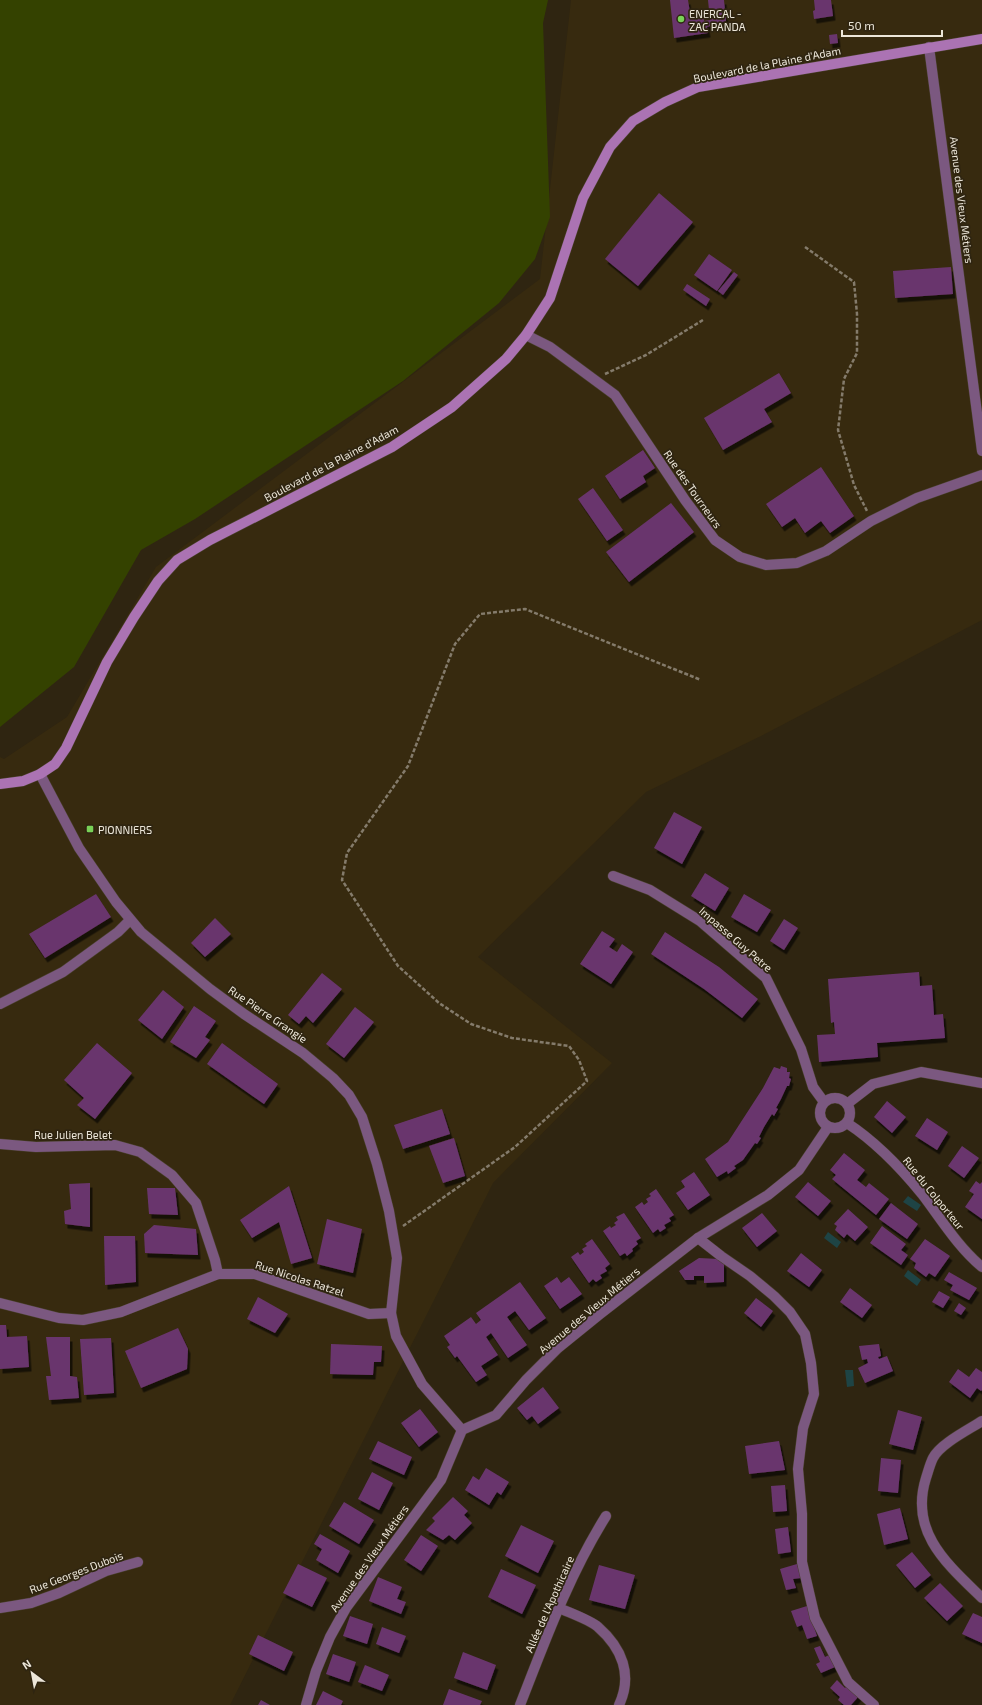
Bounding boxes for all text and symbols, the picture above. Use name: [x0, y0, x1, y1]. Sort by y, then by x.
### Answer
place label: ENERCAL - ZAC PANDA: [689, 7, 746, 33]
scale bar: [842, 12, 942, 38]
marker: ENERCAL - ZAC PANDA: [676, 14, 686, 24]
text: 50 m: [848, 18, 875, 32]
street label: Boulevard de la Plaine d'Adam: [692, 43, 842, 85]
street label: Avenue des Vieux Métiers: [948, 136, 976, 264]
street label: Boulevard de la Plaine d'Adam: [262, 422, 400, 504]
street label: Rue des Tourneurs: [661, 448, 725, 531]
place label: PIONNIERS: [98, 823, 152, 836]
marker: PIONNIERS: [85, 824, 95, 834]
street label: Impasse Guy Petre: [697, 904, 775, 974]
street label: Rue Pierre Grangie: [226, 983, 310, 1045]
street label: Rue Julien Belet: [34, 1128, 112, 1141]
street label: Rue du Colporteur: [901, 1154, 968, 1233]
street label: Rue Nicolas Ratzel: [254, 1258, 347, 1299]
street label: Avenue des Vieux Métiers: [536, 1264, 642, 1356]
street label: Avenue des Vieux Métiers: [327, 1502, 411, 1614]
street label: Rue Georges Dubois: [27, 1548, 125, 1596]
street label: Allée de l'Apothicaire: [522, 1554, 576, 1654]
north arrow: [12, 1653, 52, 1693]
text: N: [20, 1656, 33, 1672]

